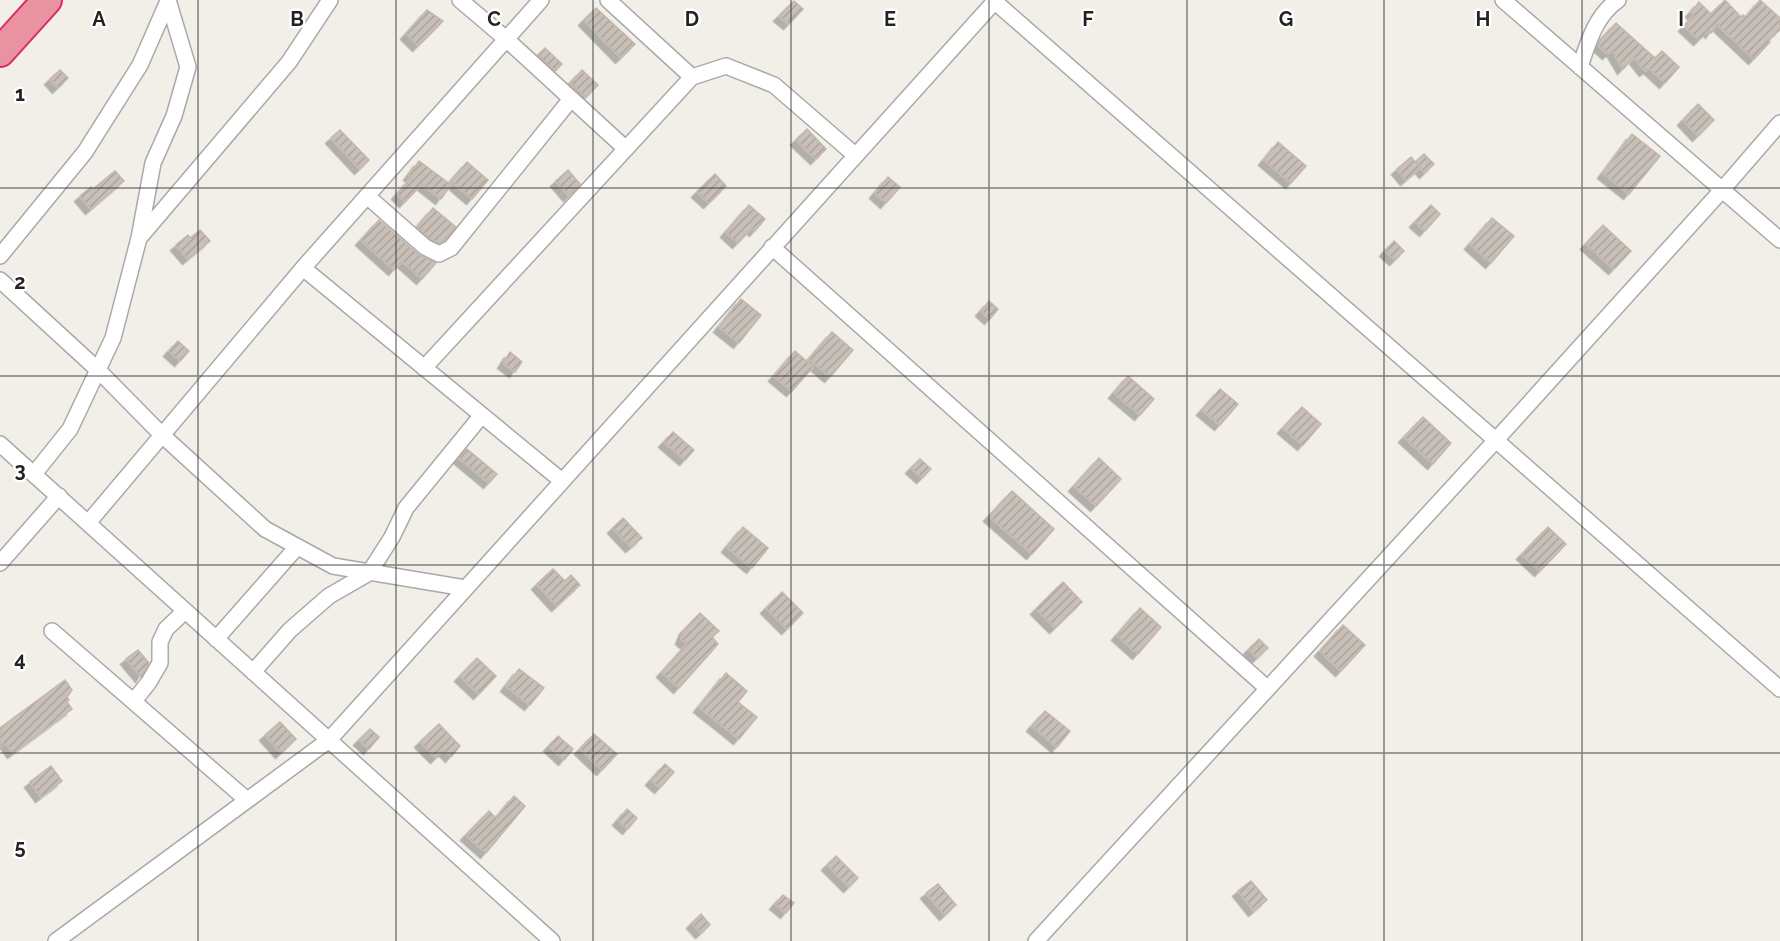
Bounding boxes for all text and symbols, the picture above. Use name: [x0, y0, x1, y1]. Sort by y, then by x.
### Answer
text: A: [92, 7, 106, 31]
text: B: [290, 7, 304, 31]
text: C: [487, 7, 501, 31]
text: D: [685, 7, 699, 31]
text: E: [884, 7, 896, 31]
text: F: [1082, 7, 1094, 31]
text: G: [1279, 7, 1293, 31]
text: H: [1476, 7, 1490, 31]
text: I: [1678, 7, 1684, 31]
text: 1: [15, 82, 25, 106]
text: 2: [14, 270, 26, 294]
text: 3: [14, 458, 26, 482]
text: 4: [14, 647, 26, 671]
text: 5: [14, 835, 26, 859]

